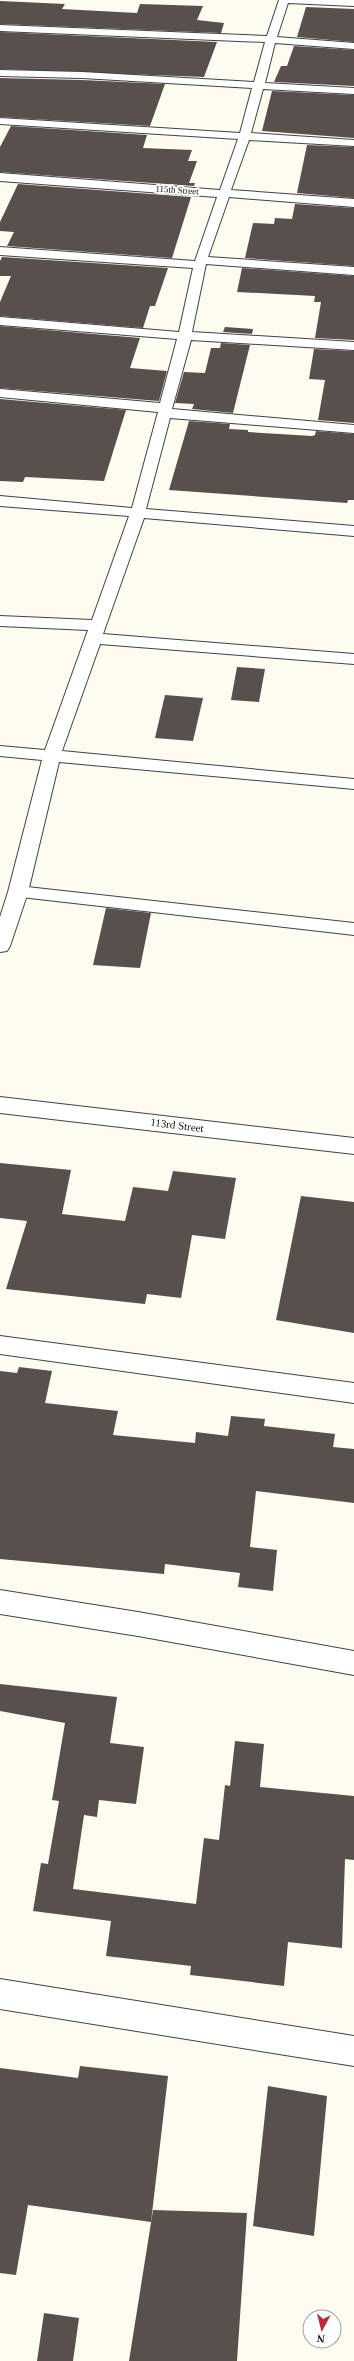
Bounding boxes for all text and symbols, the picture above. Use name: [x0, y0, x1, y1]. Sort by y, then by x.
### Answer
street label: 115th Street: [155, 183, 199, 197]
street label: 113rd Street: [150, 1116, 204, 1134]
north arrow: [302, 2309, 342, 2349]
text: N: [316, 2332, 325, 2345]

